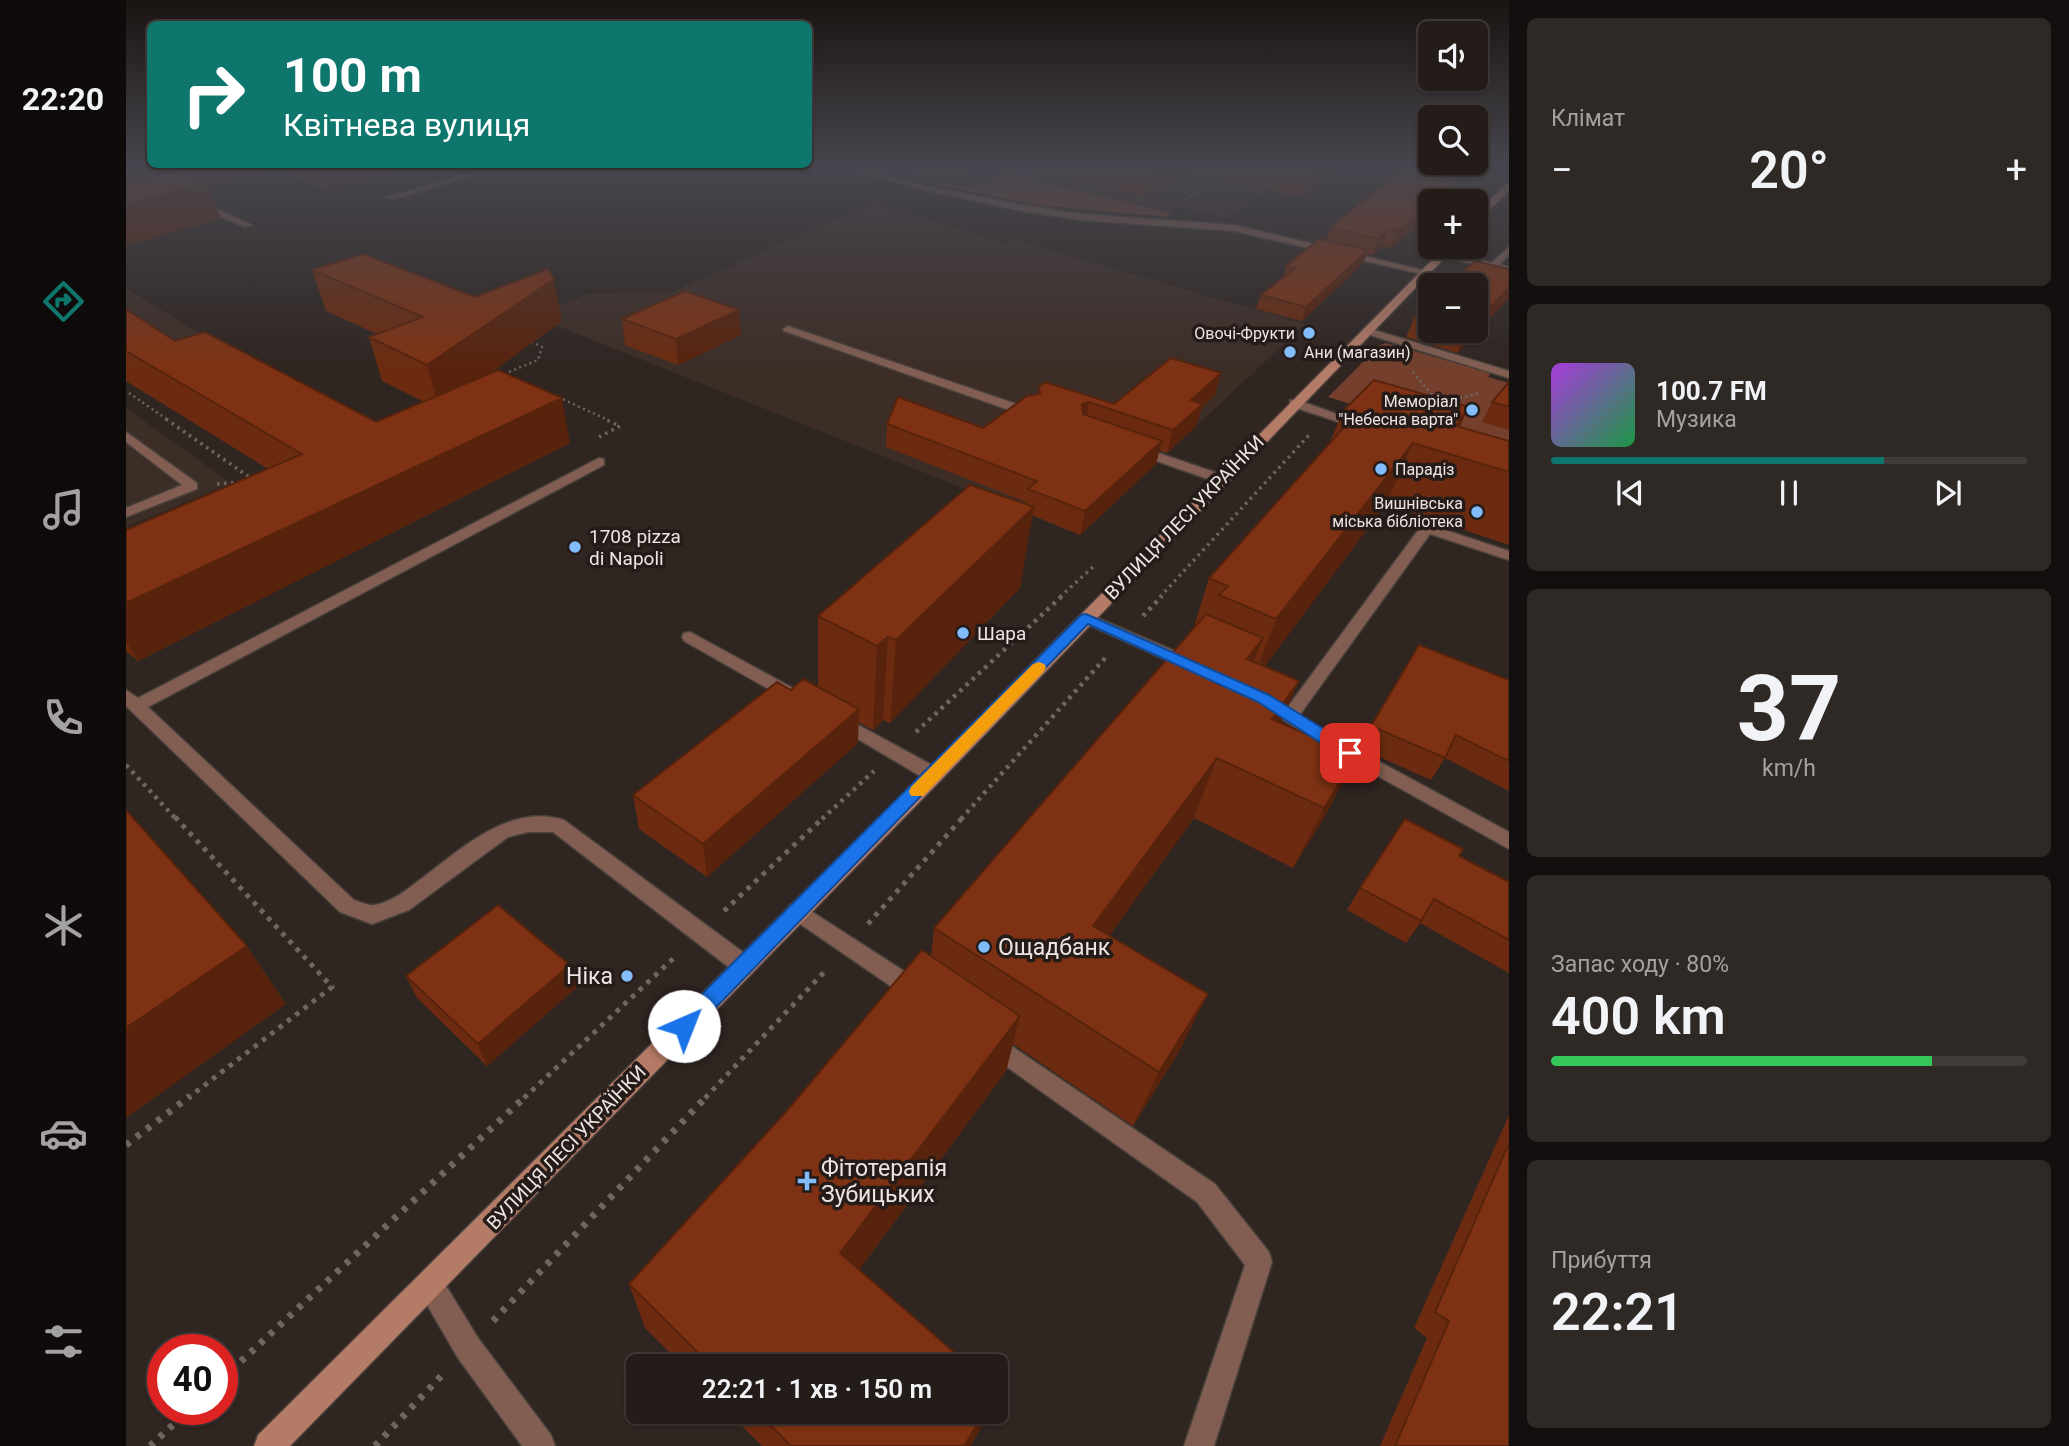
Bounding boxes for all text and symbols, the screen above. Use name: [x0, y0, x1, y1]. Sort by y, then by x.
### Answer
map controls: [1418, 21, 1488, 343]
button: sound: [1418, 21, 1488, 91]
text: 100 m: [283, 47, 422, 104]
icon: right: [168, 49, 259, 140]
text: 22:20: [22, 80, 104, 118]
button: search: [1418, 105, 1488, 175]
text: Клімат: [1551, 105, 1625, 132]
text: Квітнева вулиця: [283, 106, 530, 144]
text: 20°: [1749, 140, 1829, 201]
text: −: [1551, 148, 1573, 192]
text: +: [2005, 148, 2027, 192]
button: +: [1418, 189, 1488, 259]
button: −: [1418, 273, 1488, 343]
icon: directions: [39, 277, 88, 326]
place label: Овочі-Фрукти: [1194, 324, 1295, 343]
marker: Овочі-Фрукти: [1301, 325, 1317, 341]
place label: Ани (магазин): [1304, 343, 1411, 362]
marker: Ани (магазин): [1282, 344, 1298, 360]
text: 100.7 FM: [1656, 376, 1767, 406]
place label: Меморіал "Небесна варта": [1338, 392, 1458, 429]
marker: Меморіал "Небесна варта": [1464, 402, 1480, 418]
text: Музика: [1656, 406, 1737, 433]
street label: ВУЛИЦЯ ЛЕСІ УКРАЇНКИ: [1100, 431, 1269, 604]
place label: Парадіз: [1395, 460, 1454, 479]
marker: Парадіз: [1373, 461, 1389, 477]
icon: previous: [1611, 474, 1649, 512]
icon: pause: [1770, 474, 1808, 512]
icon: next: [1929, 474, 1967, 512]
icon: music: [39, 485, 88, 534]
place label: Вишнівська міська бібліотека: [1332, 494, 1463, 531]
marker: Вишнівська міська бібліотека: [1469, 504, 1485, 520]
place label: 1708 pizza di Napoli: [589, 525, 681, 570]
marker: 1708 pizza di Napoli: [567, 539, 583, 555]
place label: Шара: [977, 622, 1026, 645]
marker: Шара: [955, 625, 971, 641]
text: 37: [1737, 656, 1841, 762]
icon: phone: [39, 693, 88, 742]
pin: [1320, 723, 1380, 783]
icon: arrive: [1331, 734, 1369, 772]
text: km/h: [1762, 755, 1816, 782]
icon: climate: [39, 901, 88, 950]
place label: Ощадбанк: [998, 934, 1111, 961]
marker: Ощадбанк: [976, 939, 992, 955]
text: Запас ходу · 80%: [1551, 951, 1729, 978]
place label: Ніка: [566, 963, 613, 990]
marker: Ніка: [619, 968, 635, 984]
text: 400 km: [1551, 986, 1726, 1047]
position arrow: [647, 989, 721, 1063]
street label: ВУЛИЦЯ ЛЕСІ УКРАЇНКИ: [482, 1061, 651, 1234]
icon: car: [39, 1109, 88, 1158]
place label: Фітотерапія Зубицьких: [821, 1155, 947, 1208]
marker: Фітотерапія Зубицьких: [799, 1173, 815, 1189]
text: Прибуття: [1551, 1247, 1652, 1274]
text: 22:21: [1551, 1282, 1684, 1343]
icon: filters: [39, 1317, 88, 1366]
speed limit sign: 40: [147, 1334, 238, 1425]
text: 22:21 · 1 хв · 150 m: [702, 1374, 932, 1404]

